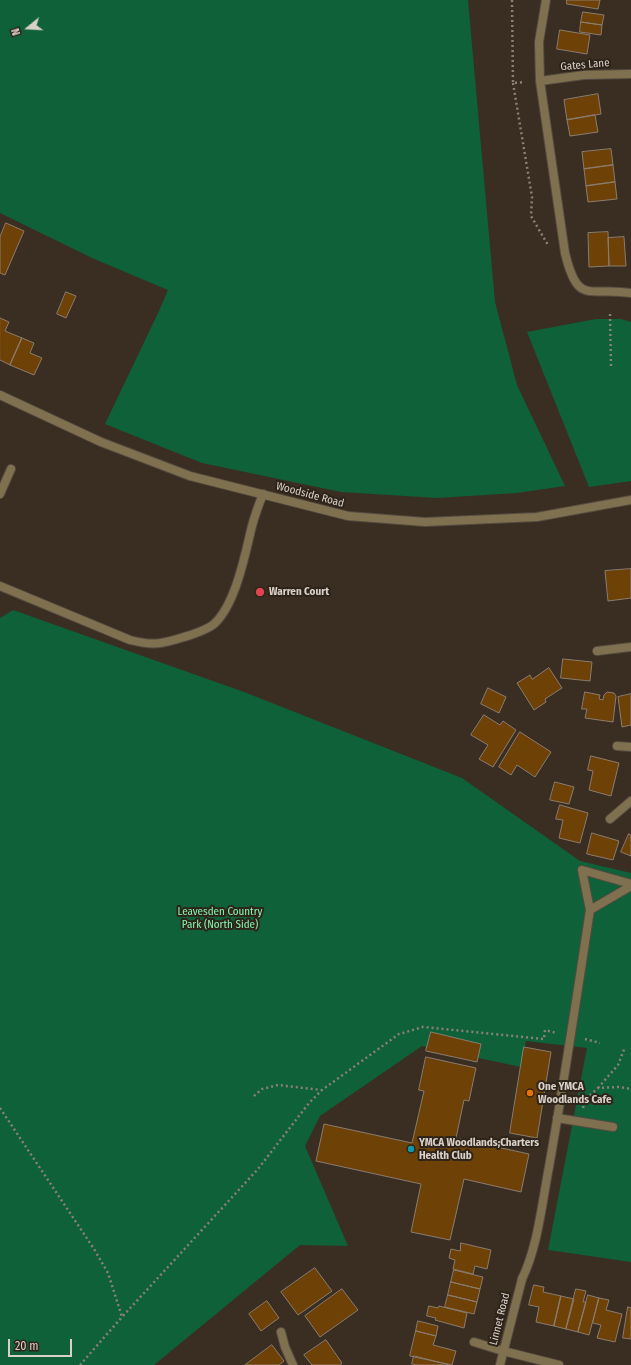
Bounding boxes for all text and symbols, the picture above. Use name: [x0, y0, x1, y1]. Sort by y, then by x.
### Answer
north arrow: [8, 8, 48, 48]
text: N: [9, 27, 23, 37]
street label: Gates Lane: [560, 56, 610, 74]
street label: Woodside Road: [275, 480, 345, 510]
place label: Warren Court: [269, 585, 329, 599]
marker: Warren Court: [254, 586, 266, 598]
park label: Leavesden Country Park (North Side): [178, 905, 262, 931]
place label: One YMCA Woodlands Cafe: [538, 1080, 612, 1106]
marker: One YMCA Woodlands Cafe: [525, 1088, 535, 1098]
place label: YMCA Woodlands;Charters Health Club: [419, 1136, 539, 1162]
marker: YMCA Woodlands;Charters Health Club: [406, 1144, 416, 1154]
street label: Linnet Road: [487, 1291, 513, 1347]
scale bar: [10, 1331, 74, 1357]
text: 20 m: [15, 1339, 39, 1353]

